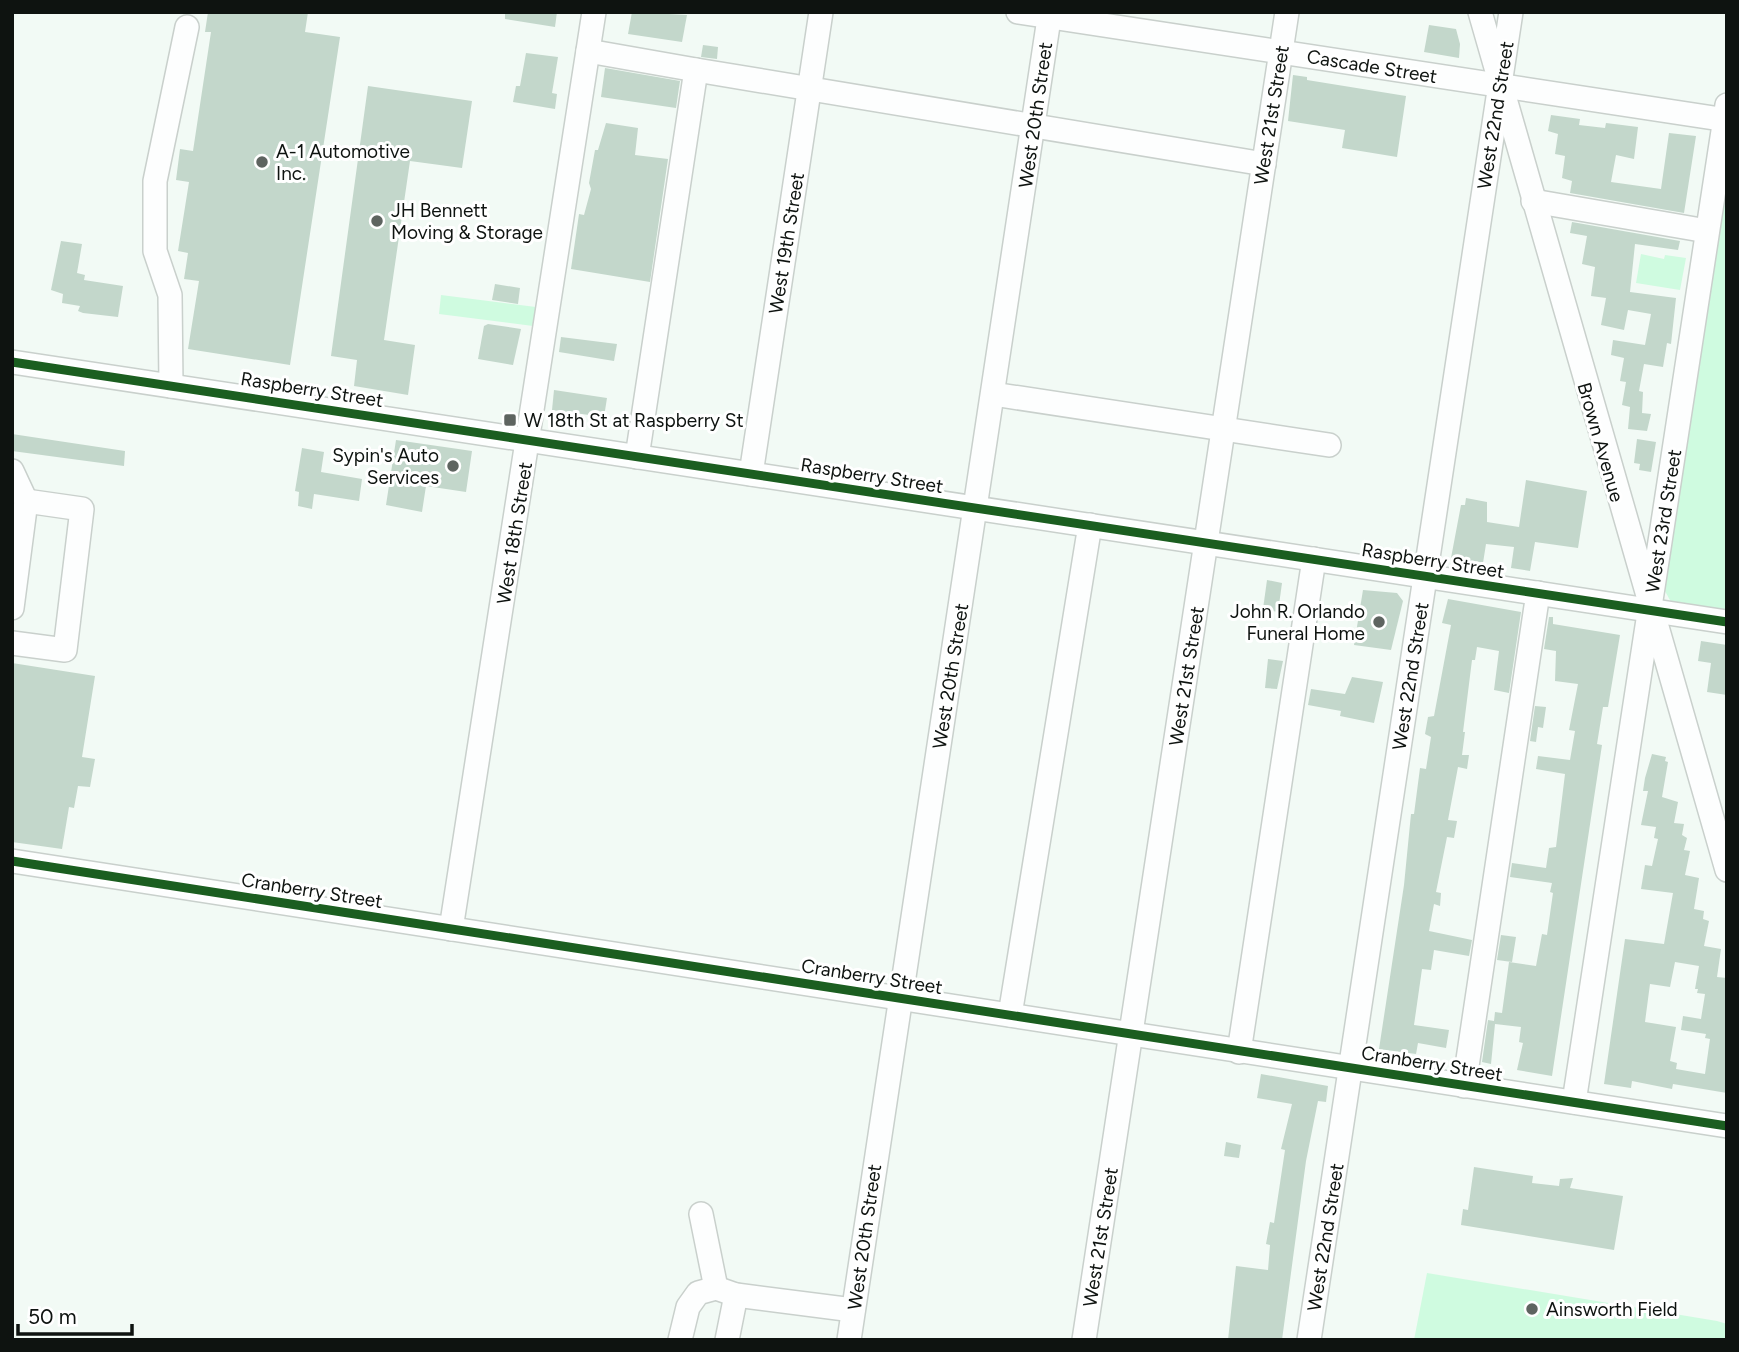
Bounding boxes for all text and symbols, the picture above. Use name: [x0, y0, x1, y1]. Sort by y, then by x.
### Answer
street label: West 22nd Street: [1472, 39, 1519, 191]
street label: West 20th Street: [1014, 41, 1057, 189]
street label: West 21st Street: [1249, 44, 1294, 186]
street label: Cascade Street: [1305, 45, 1439, 88]
place label: A-1 Automotive Inc.: [276, 140, 410, 185]
marker: A-1 Automotive Inc.: [254, 154, 270, 170]
street label: West 19th Street: [764, 171, 809, 315]
place label: JH Bennett Moving & Storage: [391, 199, 543, 244]
marker: JH Bennett Moving & Storage: [369, 213, 385, 229]
street label: Raspberry Street: [239, 367, 385, 412]
street label: Brown Avenue: [1572, 380, 1629, 505]
place label: W 18th St at Raspberry St: [524, 409, 744, 432]
marker: W 18th St at Raspberry St: [502, 412, 518, 428]
place label: Sypin's Auto Services: [332, 444, 439, 489]
street label: West 23rd Street: [1641, 448, 1686, 594]
street label: Raspberry Street: [799, 453, 945, 498]
marker: Sypin's Auto Services: [445, 458, 461, 474]
street label: West 18th Street: [492, 460, 537, 606]
street label: Raspberry Street: [1360, 538, 1506, 583]
place label: John R. Orlando Funeral Home: [1230, 600, 1365, 645]
street label: West 22nd Street: [1387, 600, 1434, 752]
street label: West 20th Street: [928, 602, 973, 751]
street label: West 21st Street: [1164, 605, 1209, 747]
marker: John R. Orlando Funeral Home: [1371, 614, 1387, 630]
street label: Cranberry Street: [240, 868, 384, 913]
street label: Cranberry Street: [800, 954, 944, 999]
street label: Cranberry Street: [1360, 1041, 1504, 1086]
street label: West 22nd Street: [1302, 1161, 1349, 1313]
street label: West 20th Street: [843, 1163, 886, 1311]
street label: West 21st Street: [1078, 1166, 1123, 1308]
scale bar: [18, 1292, 131, 1336]
place label: Ainsworth Field: [1546, 1298, 1678, 1321]
marker: Ainsworth Field: [1524, 1301, 1540, 1317]
text: 50 m: [28, 1304, 77, 1329]

